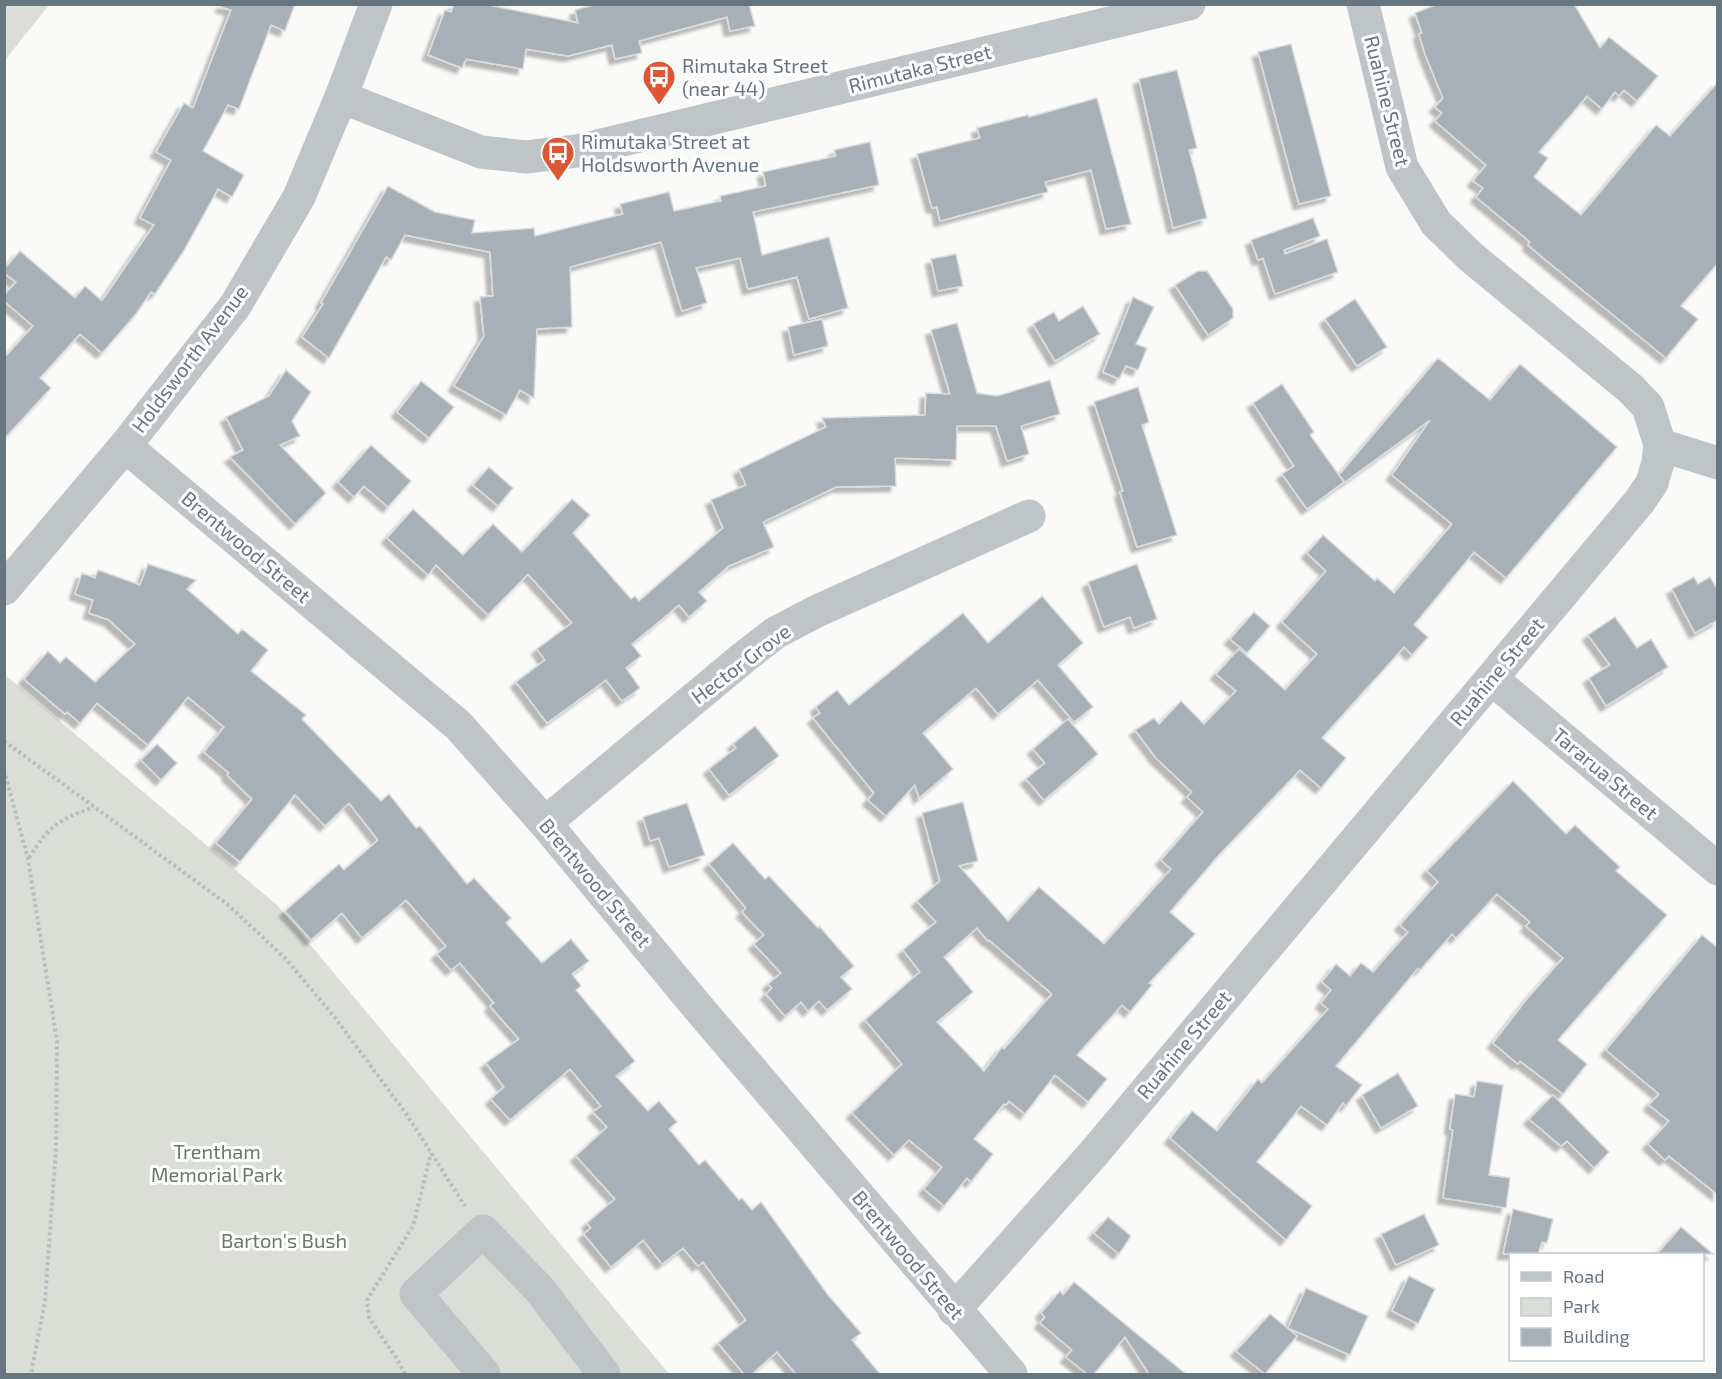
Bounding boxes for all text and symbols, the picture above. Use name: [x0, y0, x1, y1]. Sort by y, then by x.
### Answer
street label: Ruahine Street: [1360, 33, 1416, 169]
street label: Rimutaka Street: [846, 39, 994, 97]
place label: Rimutaka Street (near 44): [682, 53, 828, 100]
bus stop icon: Rimutaka Street (near 44): [641, 59, 677, 106]
place label: Rimutaka Street at Holdsworth Avenue: [581, 129, 759, 176]
bus stop icon: Rimutaka Street at Holdsworth Avenue: [540, 135, 576, 182]
street label: Holdsworth Avenue: [126, 280, 252, 437]
street label: Brentwood Street: [177, 485, 316, 607]
street label: Ruahine Street: [1444, 612, 1549, 730]
street label: Hector Grove: [686, 618, 795, 708]
street label: Tararua Street: [1548, 722, 1663, 824]
street label: Brentwood Street: [535, 813, 657, 952]
street label: Ruahine Street: [1131, 985, 1236, 1103]
park label: Trentham Memorial Park: [151, 1139, 283, 1186]
street label: Brentwood Street: [848, 1185, 970, 1324]
park label: Barton's Bush: [221, 1228, 347, 1252]
legend: [1509, 1253, 1704, 1361]
text: Road: [1563, 1265, 1604, 1287]
text: Park: [1563, 1295, 1600, 1317]
text: Building: [1563, 1325, 1630, 1347]

